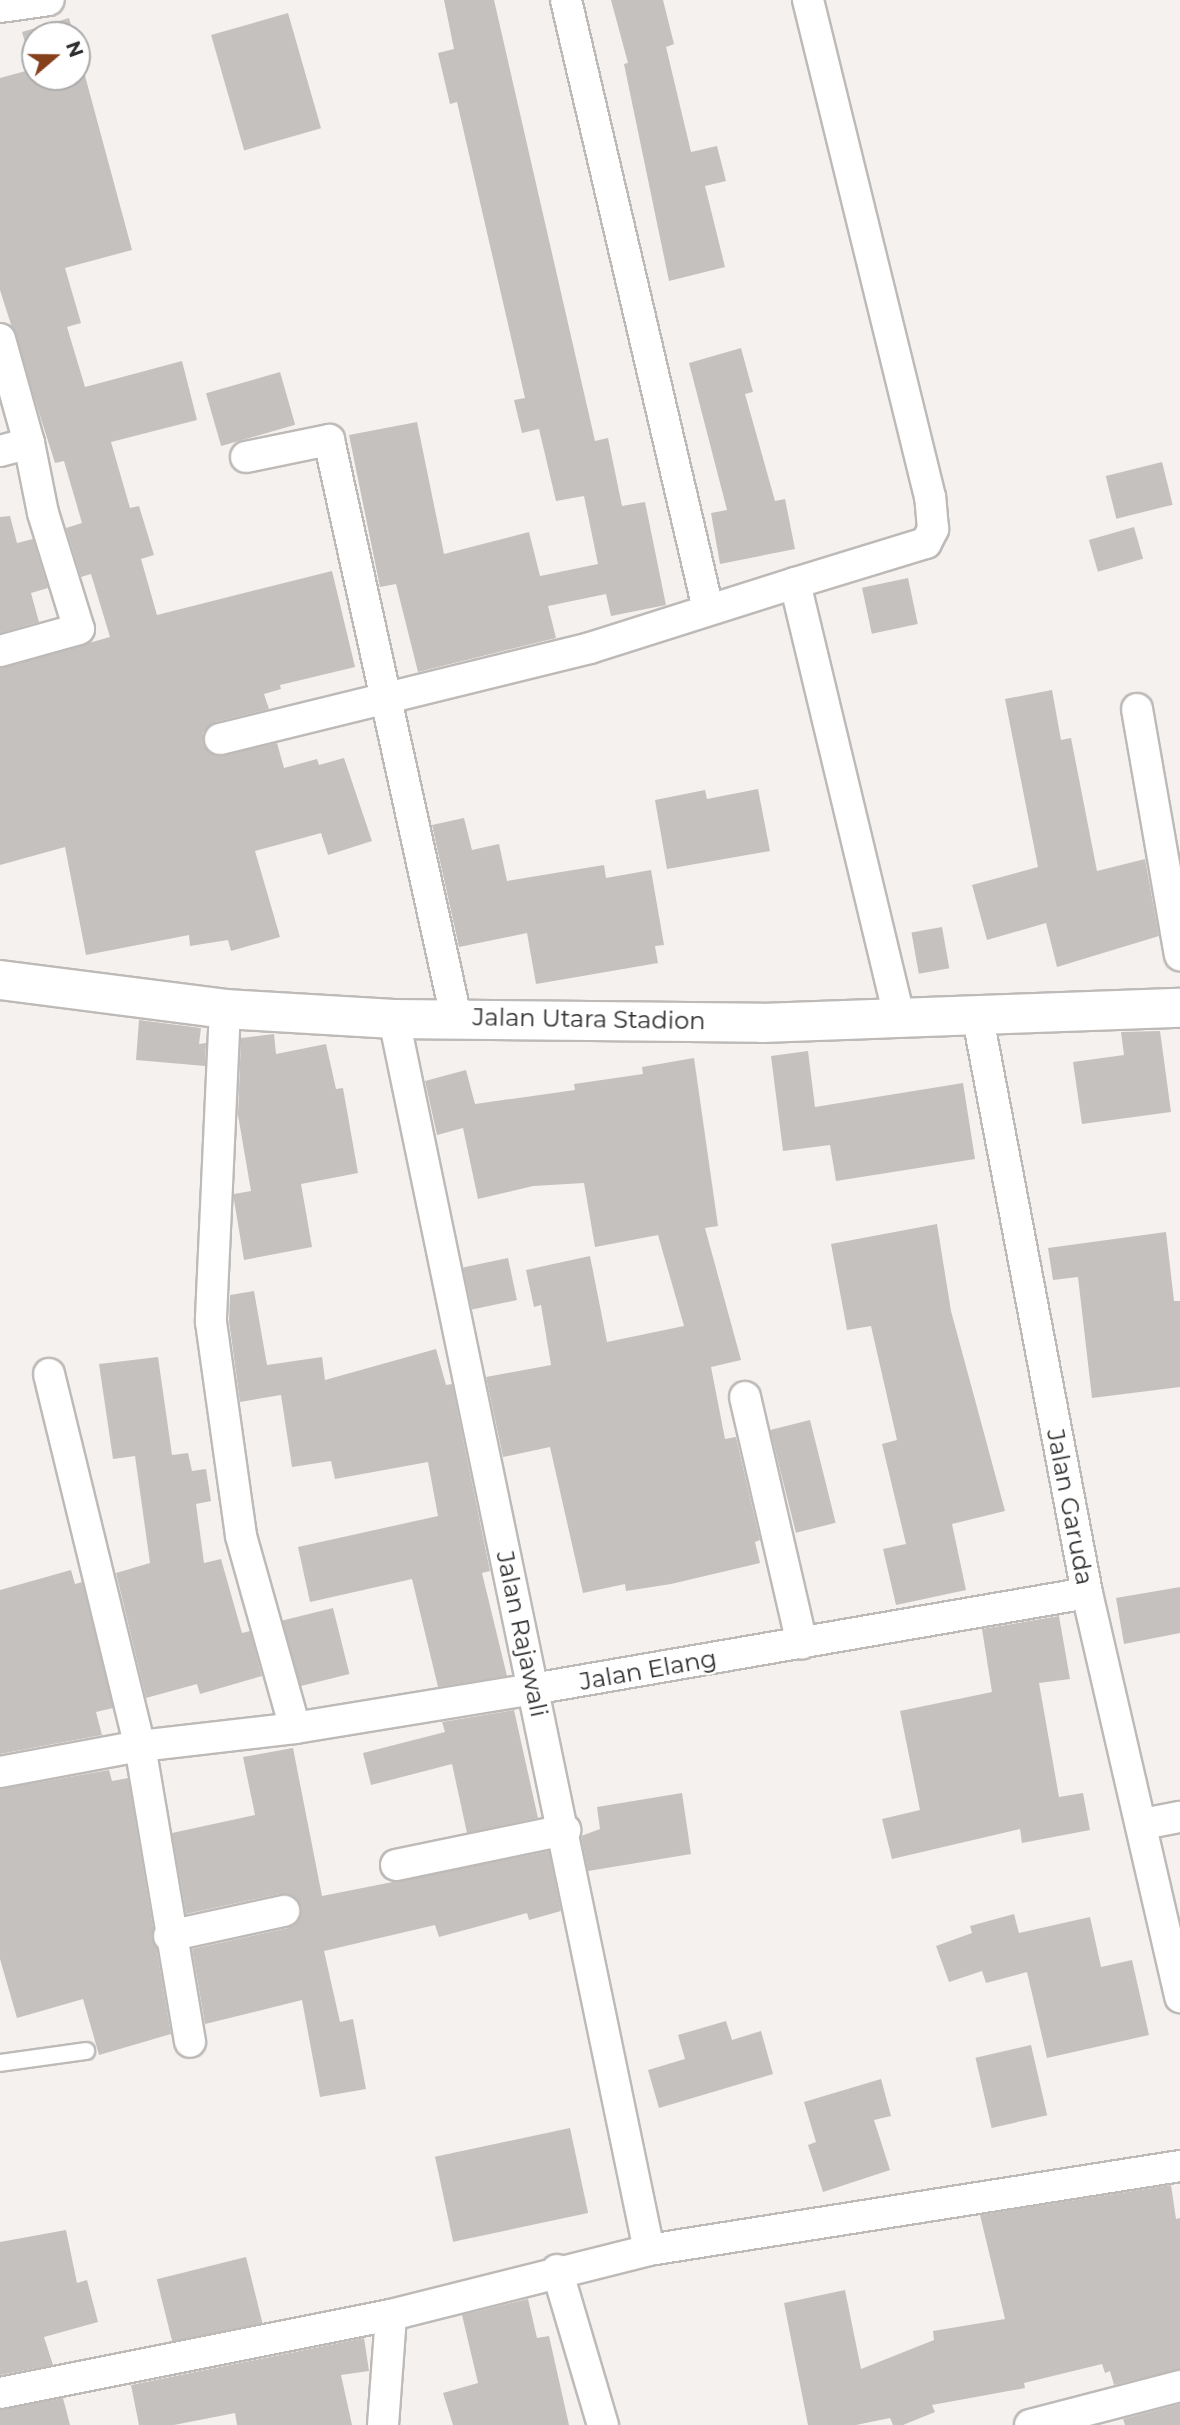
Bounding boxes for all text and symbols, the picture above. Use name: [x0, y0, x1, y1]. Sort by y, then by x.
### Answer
north arrow: [21, 21, 91, 91]
text: N: [61, 38, 88, 60]
street label: Jalan Utara Stadion: [472, 1003, 706, 1035]
street label: Jalan Garuda: [1041, 1427, 1099, 1587]
street label: Jalan Rajawali: [490, 1548, 554, 1720]
street label: Jalan Elang: [577, 1644, 719, 1696]

